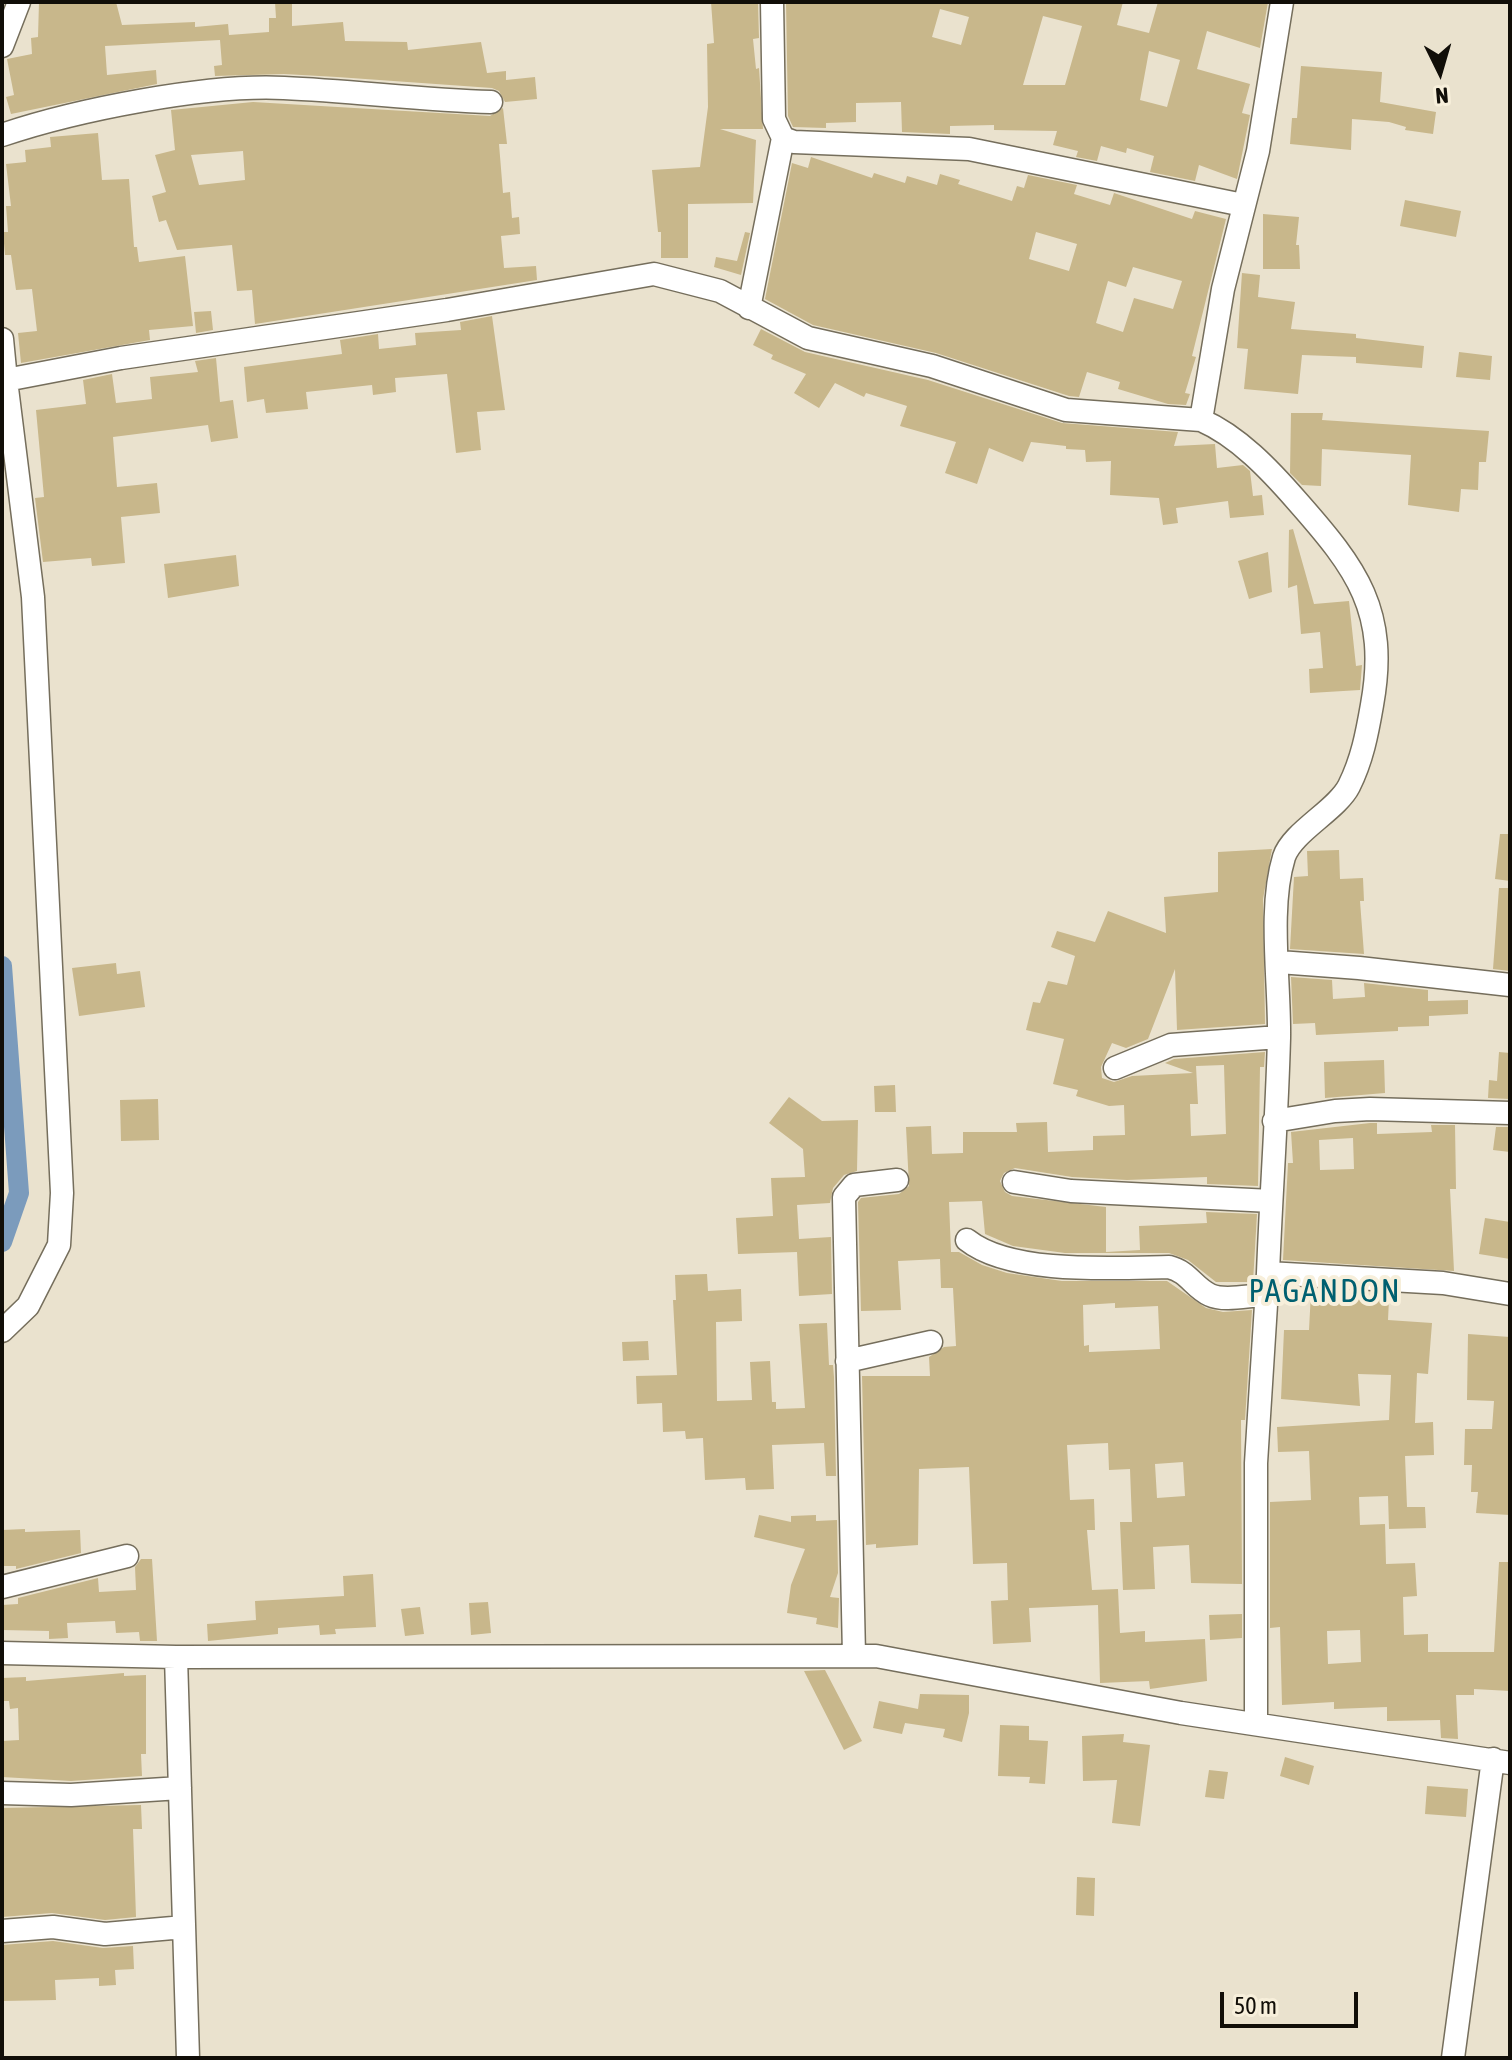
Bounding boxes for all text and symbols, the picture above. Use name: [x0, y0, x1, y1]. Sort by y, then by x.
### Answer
north arrow: [1400, 32, 1480, 112]
text: N: [1434, 82, 1450, 109]
district label: PAGANDON: [1248, 1273, 1402, 1311]
scale bar: [1224, 1976, 1362, 2026]
text: 50 m: [1234, 1992, 1277, 2019]

